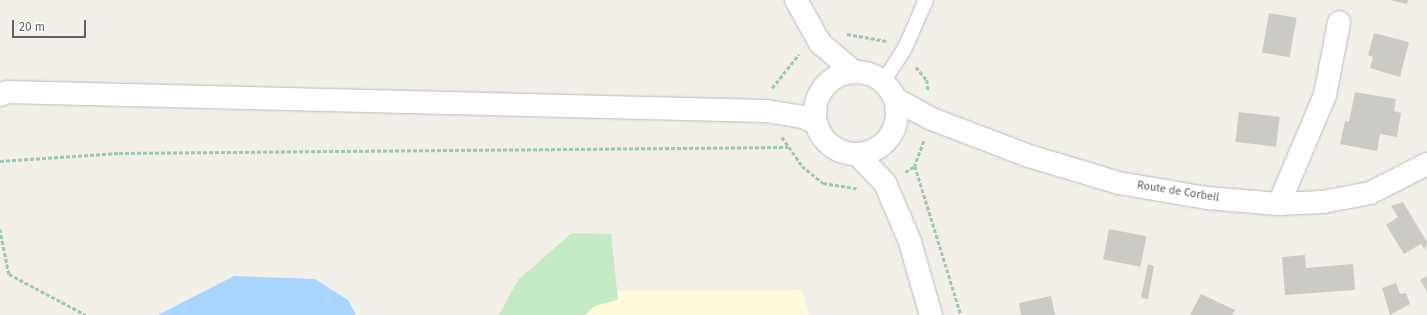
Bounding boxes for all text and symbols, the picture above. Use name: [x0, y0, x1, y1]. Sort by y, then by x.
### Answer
scale bar: [14, 12, 88, 38]
text: 20 m: [19, 20, 45, 34]
street label: Route de Corbeil: [1136, 179, 1220, 205]

